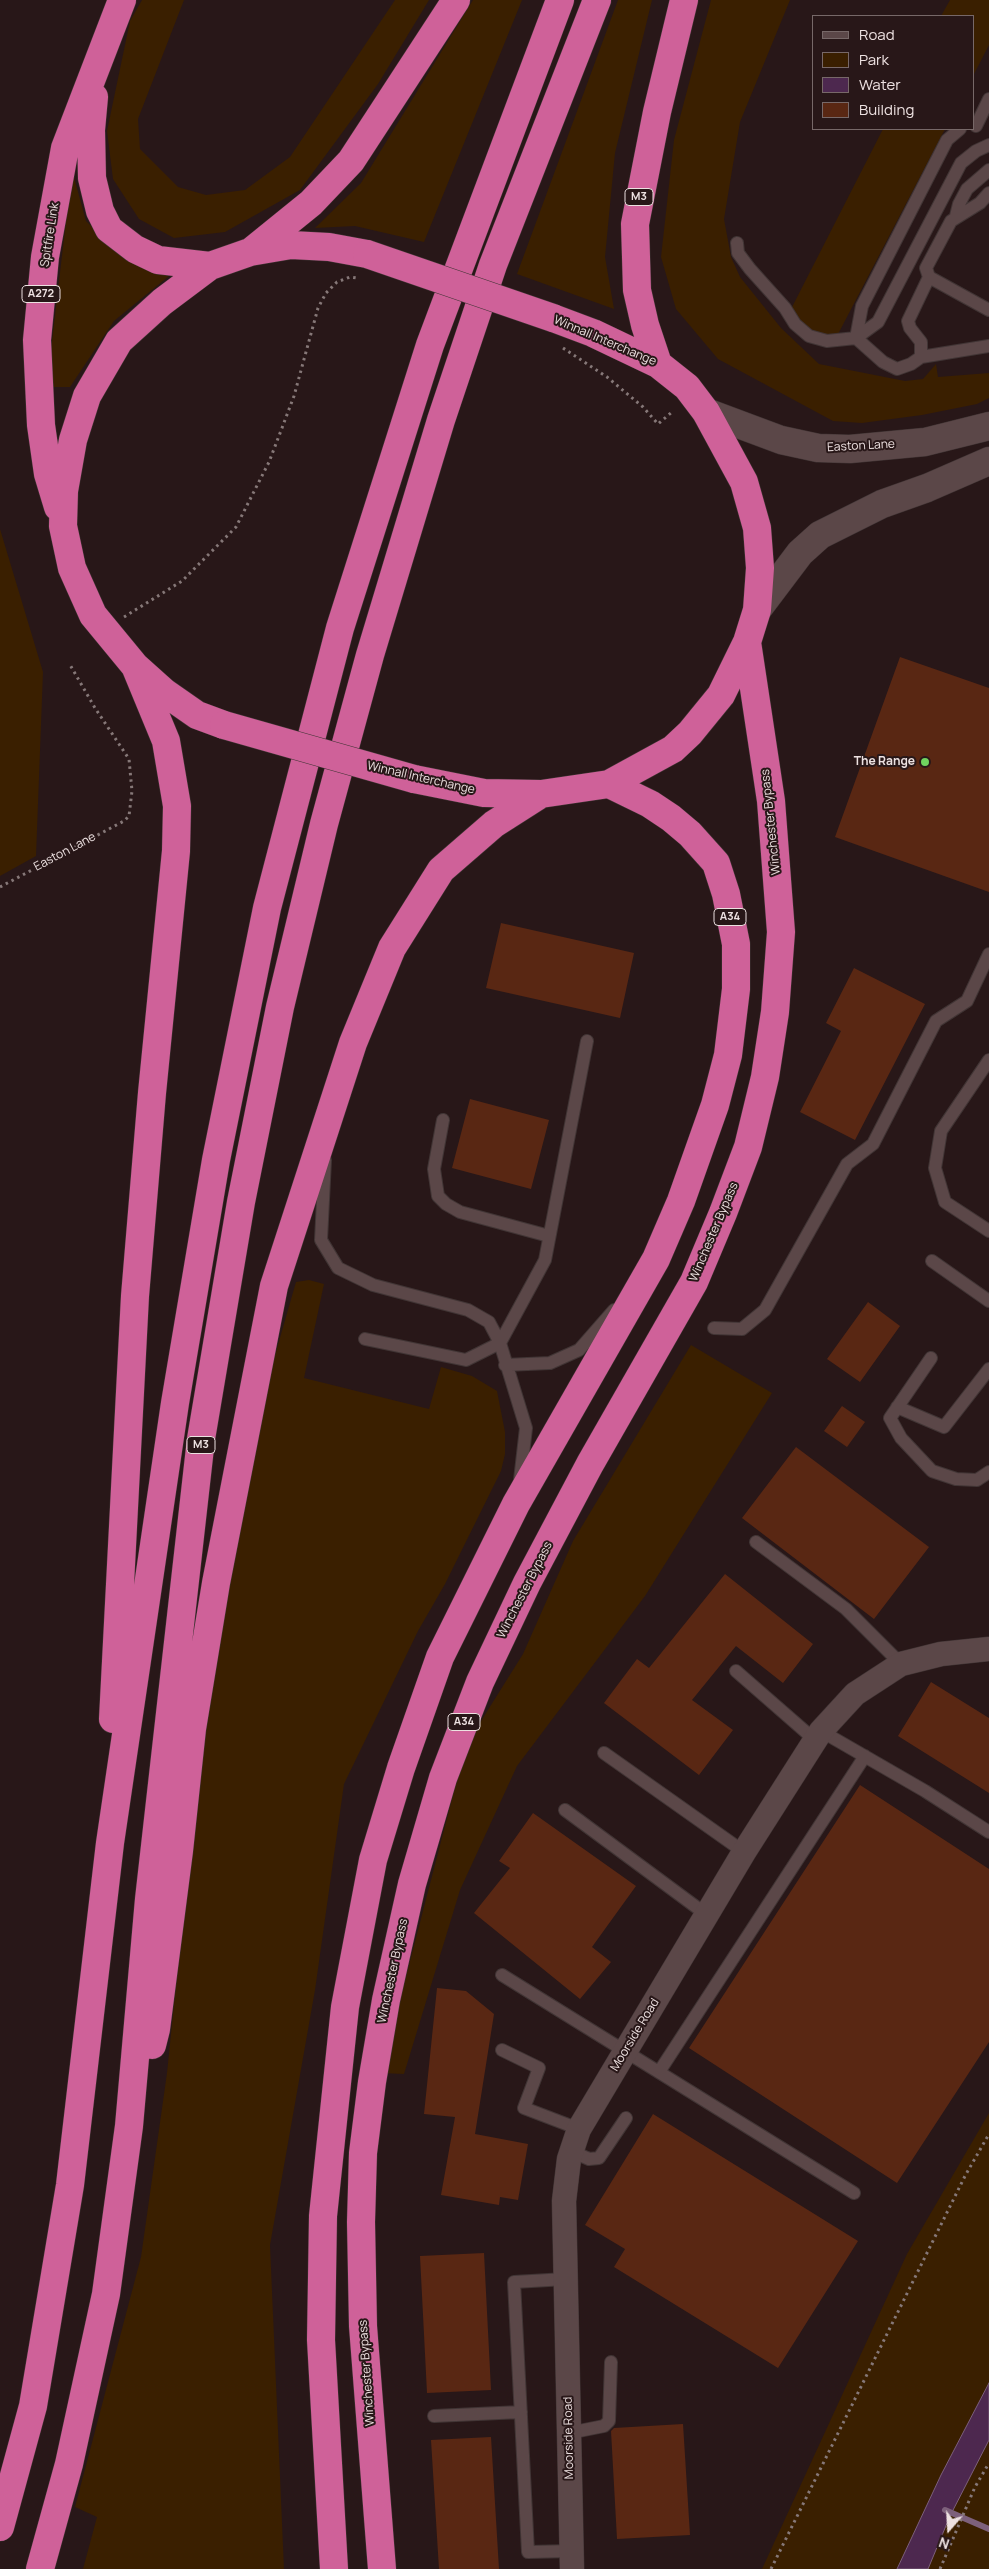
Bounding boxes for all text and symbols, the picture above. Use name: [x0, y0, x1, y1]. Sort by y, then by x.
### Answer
legend: [812, 15, 974, 130]
text: Road: [859, 24, 895, 45]
text: Park: [859, 49, 889, 70]
text: Water: [859, 74, 901, 95]
text: Building: [859, 99, 914, 120]
road number: M3: [625, 188, 653, 206]
street label: Spitfire Link: [38, 202, 62, 268]
road number: A272: [22, 286, 60, 302]
street label: Winnall Interchange: [552, 313, 658, 369]
street label: Easton Lane: [827, 437, 895, 455]
place label: The Range: [854, 755, 915, 769]
marker: The Range: [919, 756, 931, 768]
street label: Winnall Interchange: [366, 759, 476, 797]
street label: Winchester Bypass: [758, 768, 784, 876]
street label: Easton Lane: [32, 830, 98, 874]
road number: A34: [714, 909, 746, 926]
street label: Winchester Bypass: [687, 1180, 741, 1284]
road number: M3: [187, 1436, 215, 1454]
street label: Winchester Bypass: [494, 1539, 556, 1641]
road number: A34: [448, 1714, 480, 1730]
street label: Winchester Bypass: [375, 1918, 411, 2024]
street label: Moorside Road: [608, 1996, 662, 2074]
street label: Winchester Bypass: [356, 2319, 378, 2427]
street label: Moorside Road: [561, 2397, 577, 2479]
north arrow: [924, 2504, 974, 2554]
text: N: [936, 2533, 952, 2554]

